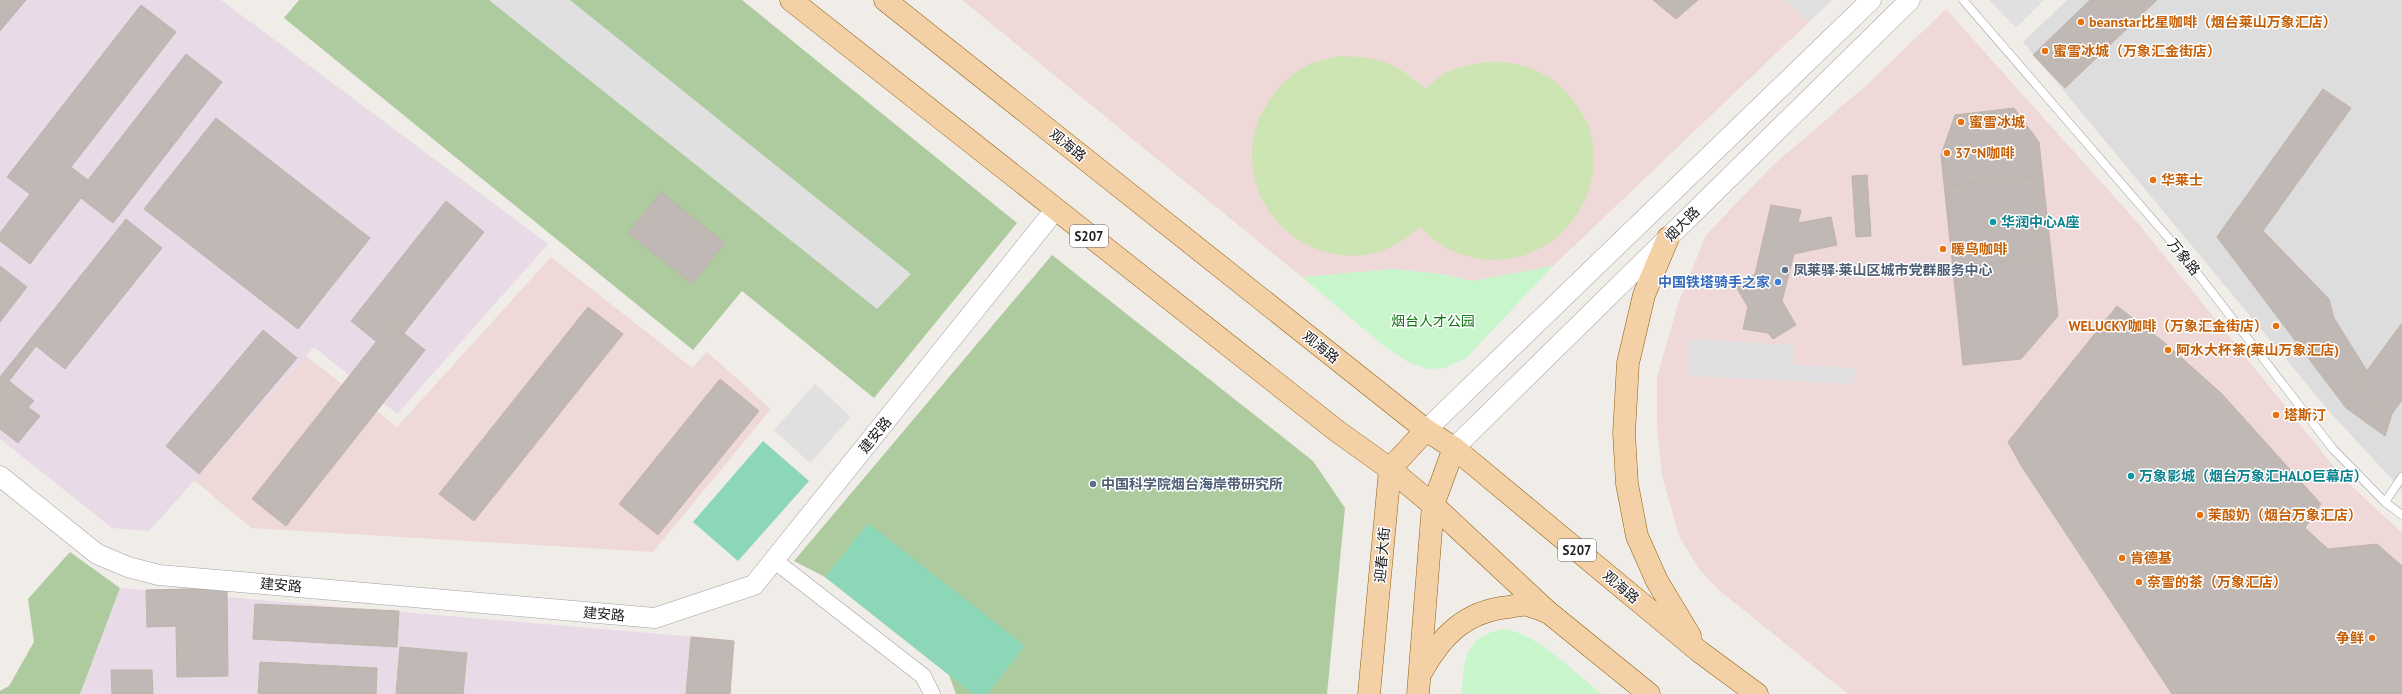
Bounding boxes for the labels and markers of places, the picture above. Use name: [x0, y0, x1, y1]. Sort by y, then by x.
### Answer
place label: beanstar比星咖啡（烟台莱山万象汇店）: [2089, 13, 2337, 31]
marker: beanstar比星咖啡（烟台莱山万象汇店）: [2076, 17, 2086, 27]
place label: 蜜雪冰城（万象汇金街店）: [2053, 42, 2221, 60]
marker: 蜜雪冰城（万象汇金街店）: [2040, 46, 2050, 56]
place label: 蜜雪冰城: [1969, 113, 2025, 131]
marker: 蜜雪冰城: [1956, 117, 1966, 127]
place label: 37°N咖啡: [1955, 144, 2015, 162]
marker: 37°N咖啡: [1942, 148, 1952, 158]
place label: 华莱士: [2161, 171, 2203, 189]
marker: 华莱士: [2148, 175, 2158, 185]
place label: 华润中心A座: [2001, 213, 2079, 231]
marker: 华润中心A座: [1988, 217, 1998, 227]
place label: 暖鸟咖啡: [1951, 240, 2008, 258]
marker: 暖鸟咖啡: [1938, 244, 1948, 254]
place label: 凤莱驿·莱山区城市党群服务中心: [1793, 261, 1993, 279]
marker: 凤莱驿·莱山区城市党群服务中心: [1780, 265, 1790, 275]
place label: 中国铁塔骑手之家: [1658, 273, 1770, 291]
marker: 中国铁塔骑手之家: [1773, 277, 1783, 287]
place label: WELUCKY咖啡（万象汇金街店）: [2068, 317, 2268, 335]
marker: WELUCKY咖啡（万象汇金街店）: [2271, 321, 2281, 331]
place label: 阿水大杯茶(莱山万象汇店): [2176, 341, 2339, 359]
marker: 阿水大杯茶(莱山万象汇店): [2163, 345, 2173, 355]
place label: 塔斯汀: [2284, 406, 2326, 424]
marker: 塔斯汀: [2271, 410, 2281, 420]
place label: 万象影城（烟台万象汇HALO巨幕店）: [2139, 467, 2368, 485]
marker: 万象影城（烟台万象汇HALO巨幕店）: [2126, 471, 2136, 481]
place label: 中国科学院烟台海岸带研究所: [1101, 475, 1283, 493]
marker: 中国科学院烟台海岸带研究所: [1088, 479, 1098, 489]
place label: 茉酸奶（烟台万象汇店）: [2208, 506, 2362, 524]
marker: 茉酸奶（烟台万象汇店）: [2195, 510, 2205, 520]
place label: 肯德基: [2130, 549, 2172, 567]
marker: 肯德基: [2117, 553, 2127, 563]
place label: 奈雪的茶（万象汇店）: [2147, 573, 2287, 591]
marker: 奈雪的茶（万象汇店）: [2134, 577, 2144, 587]
place label: 争鲜: [2336, 629, 2364, 647]
marker: 争鲜: [2367, 633, 2377, 643]

